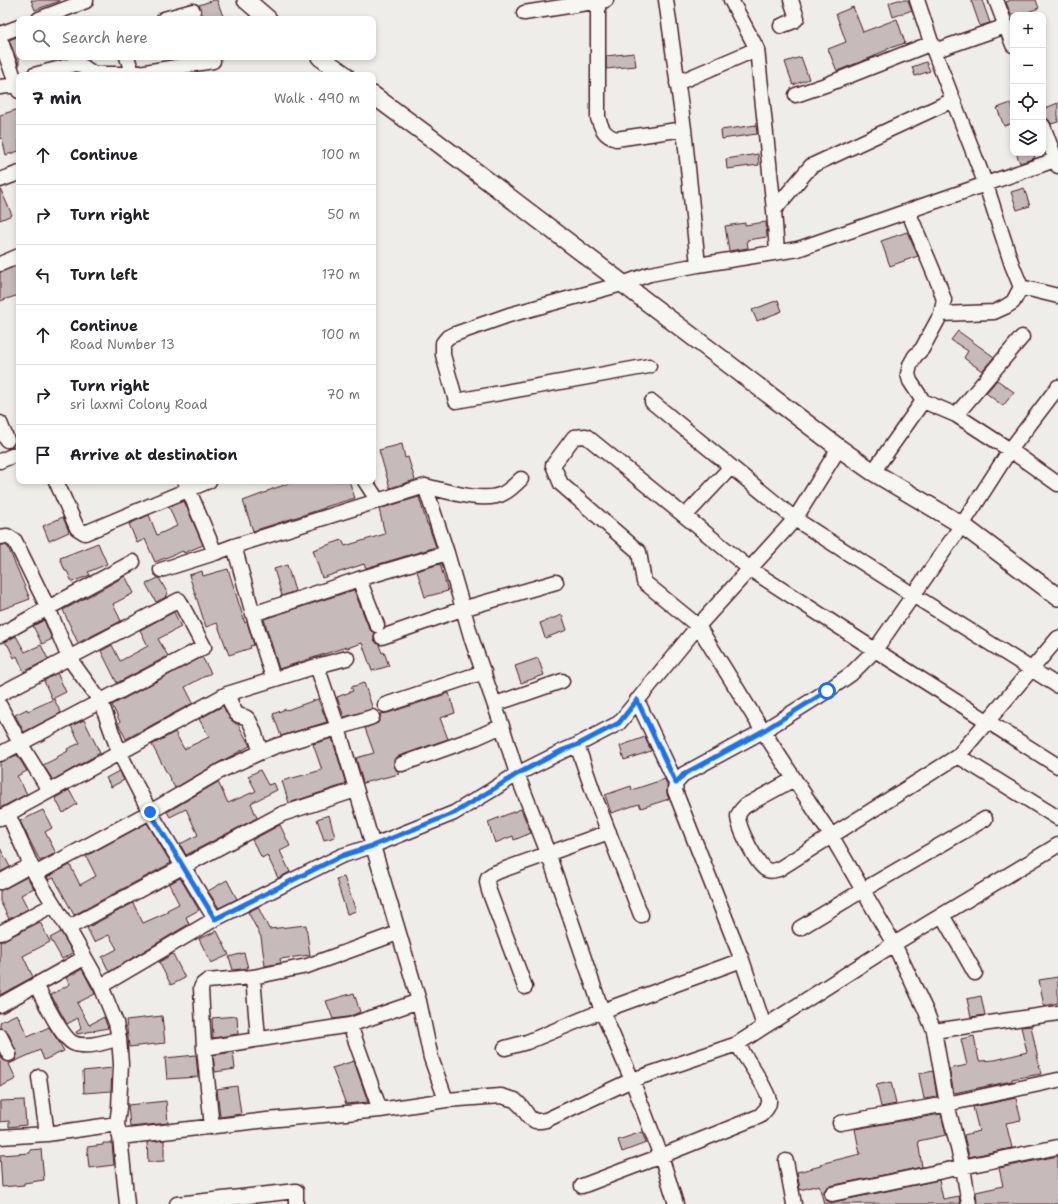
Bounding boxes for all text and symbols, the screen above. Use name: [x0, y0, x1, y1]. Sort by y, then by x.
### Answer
map controls: [1010, 12, 1046, 156]
button: +: [1010, 12, 1046, 48]
search box: [16, 16, 376, 60]
icon: search: [30, 27, 52, 49]
text: Search here: [62, 28, 148, 48]
button: −: [1010, 48, 1046, 84]
button: locate: [1010, 84, 1046, 120]
text: 7 min: [32, 87, 82, 109]
text: Walk · 490 m: [274, 90, 360, 107]
button: layers: [1010, 120, 1046, 156]
icon: ahead: [32, 144, 54, 166]
text: Continue: [70, 145, 138, 165]
text: 100 m: [321, 146, 360, 163]
icon: right: [32, 204, 54, 226]
text: Turn right: [70, 205, 150, 225]
text: 50 m: [327, 206, 360, 223]
icon: left: [32, 264, 54, 286]
text: Turn left: [70, 265, 138, 285]
text: 170 m: [322, 266, 360, 283]
text: Continue: [70, 316, 138, 336]
icon: ahead: [32, 324, 54, 346]
text: 100 m: [321, 326, 360, 343]
text: Road Number 13: [70, 336, 175, 353]
text: Turn right: [70, 376, 150, 396]
icon: right: [32, 384, 54, 406]
text: 70 m: [326, 386, 360, 403]
text: sri laxmi Colony Road: [70, 396, 207, 413]
icon: arrive: [32, 444, 54, 466]
text: Arrive at destination: [70, 445, 238, 465]
route start: [818, 682, 836, 700]
route end: [141, 803, 159, 821]

